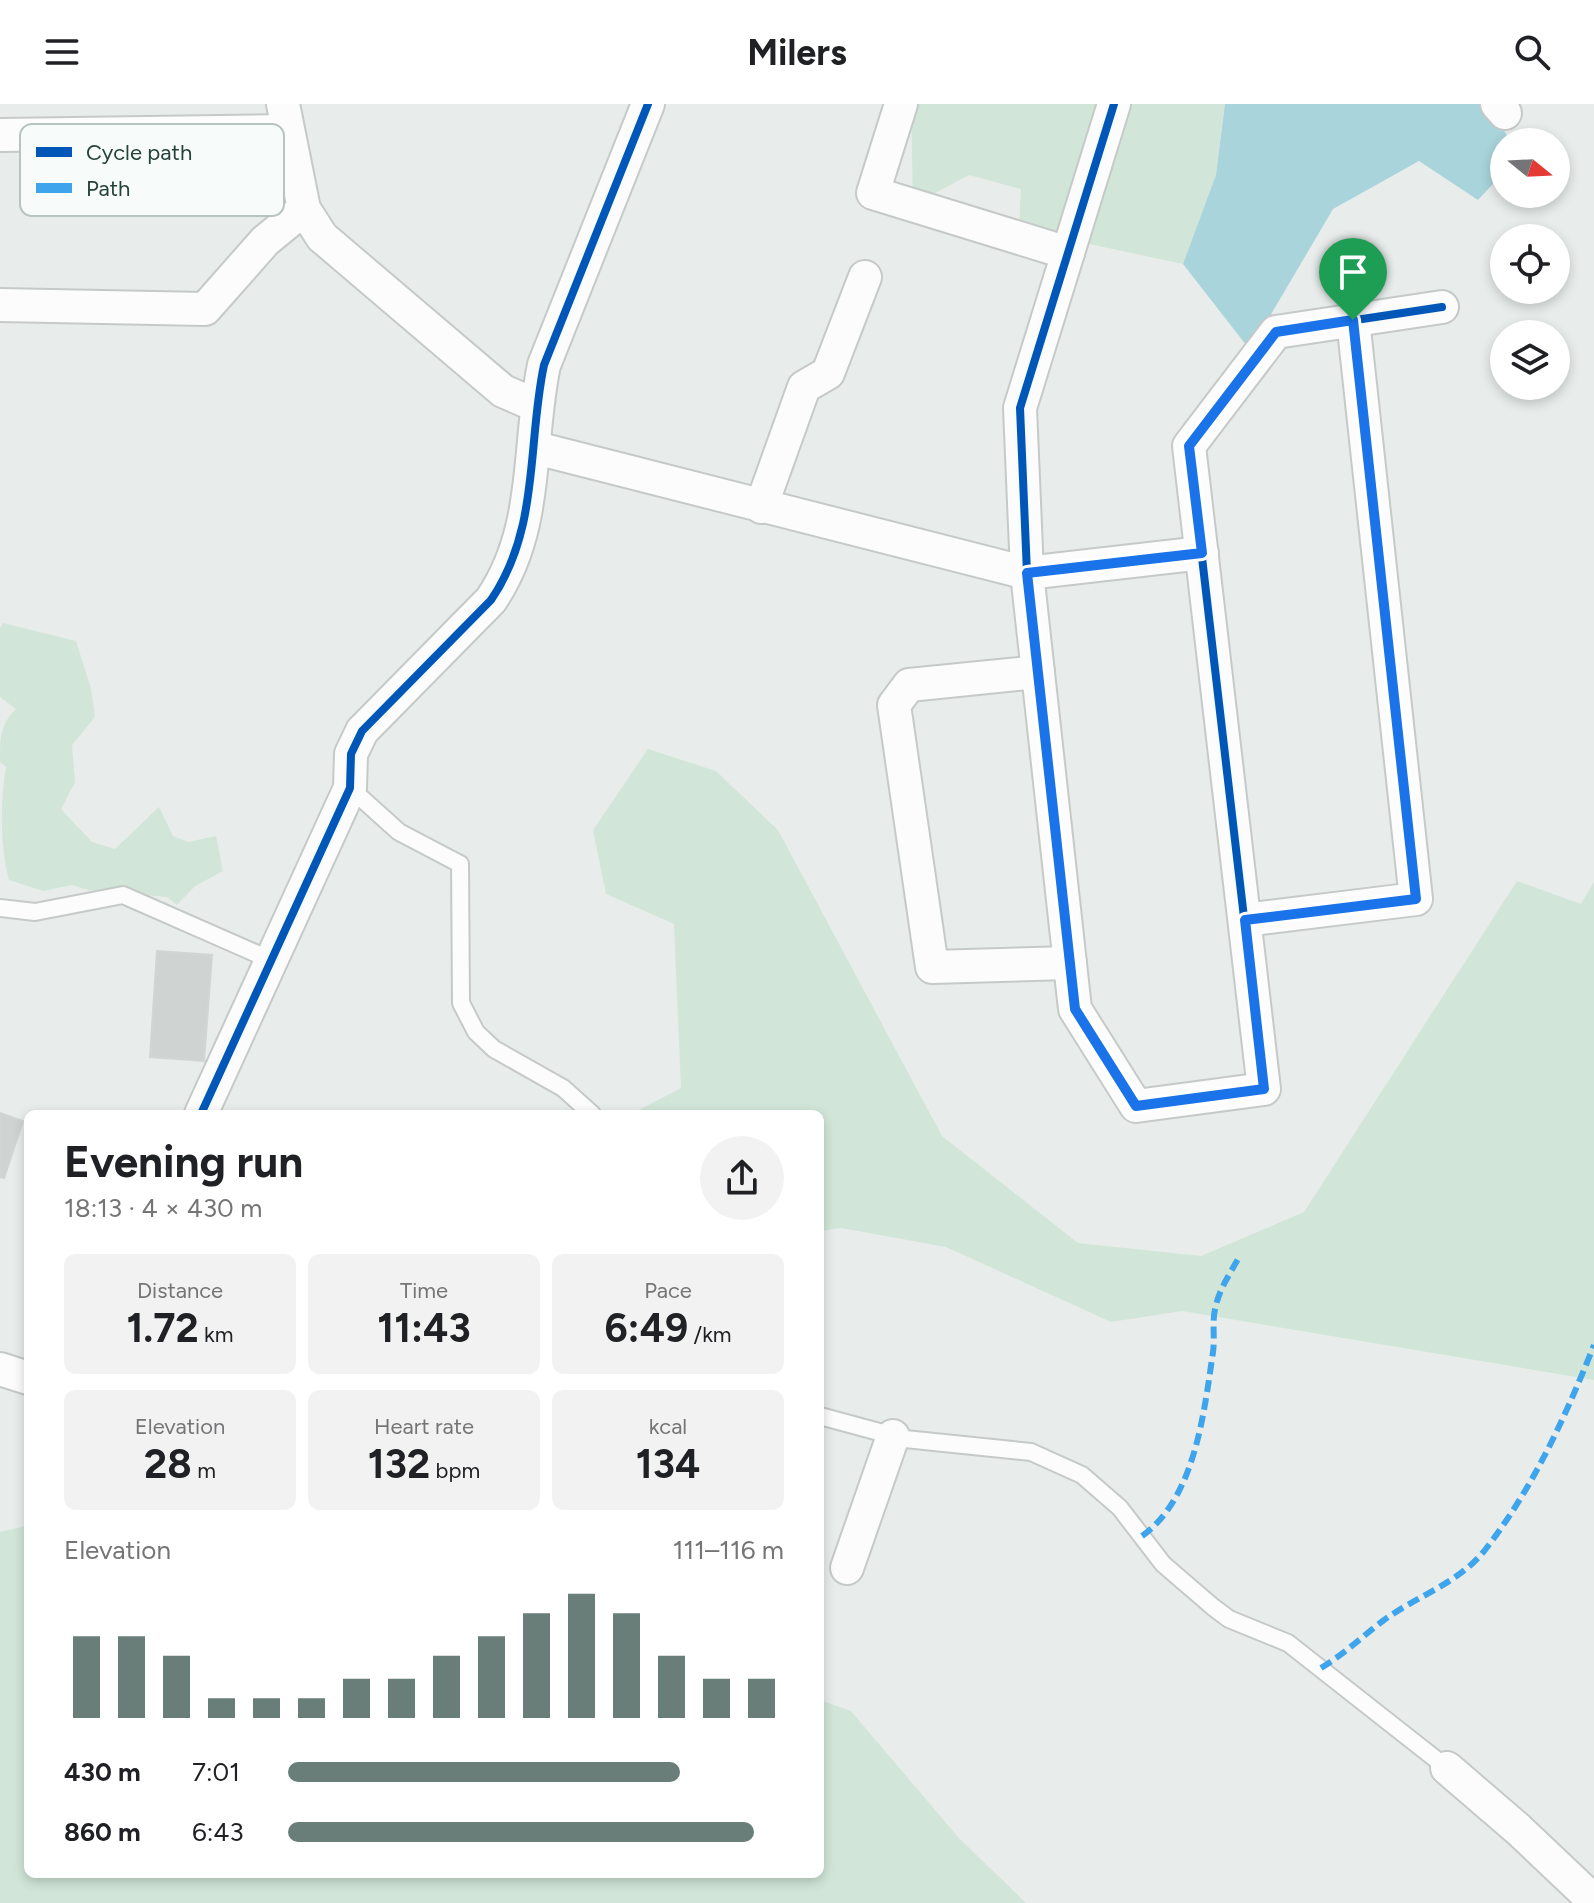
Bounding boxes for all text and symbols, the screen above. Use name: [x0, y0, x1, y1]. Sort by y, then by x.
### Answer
icon: menu: [40, 30, 84, 74]
icon: search: [1510, 30, 1554, 74]
text: Milers: [747, 31, 847, 74]
legend: [20, 124, 284, 216]
north arrow: [1490, 128, 1570, 208]
map controls: [1490, 128, 1570, 400]
text: Cycle path: [86, 139, 192, 166]
text: Path: [86, 175, 130, 202]
button: locate: [1490, 224, 1570, 304]
pin: [1319, 238, 1387, 320]
icon: arrive: [1331, 250, 1375, 294]
button: layers: [1490, 320, 1570, 400]
text: Evening run: [64, 1135, 303, 1188]
button: share: [700, 1136, 784, 1220]
text: 18:13 · 4 × 430 m: [64, 1192, 262, 1224]
text: Distance: [137, 1277, 223, 1304]
text: Time: [400, 1277, 448, 1304]
text: Pace: [644, 1277, 692, 1304]
text: 1.72: [126, 1304, 199, 1352]
text: 11:43: [377, 1304, 471, 1352]
text: 6:49: [604, 1304, 688, 1352]
text: km: [199, 1321, 234, 1348]
text: /km: [688, 1321, 732, 1348]
text: Elevation: [135, 1413, 225, 1440]
text: Heart rate: [374, 1413, 474, 1440]
text: kcal: [649, 1413, 687, 1440]
text: 28: [144, 1440, 192, 1488]
text: 132: [368, 1440, 430, 1488]
text: 134: [636, 1440, 700, 1488]
text: m: [192, 1457, 216, 1484]
text: bpm: [430, 1457, 480, 1484]
text: Elevation: [64, 1534, 171, 1566]
text: 111–116 m: [673, 1534, 784, 1566]
text: 430 m: [64, 1756, 141, 1788]
text: 7:01: [192, 1756, 240, 1788]
text: 860 m: [64, 1816, 141, 1848]
text: 6:43: [192, 1816, 244, 1848]

